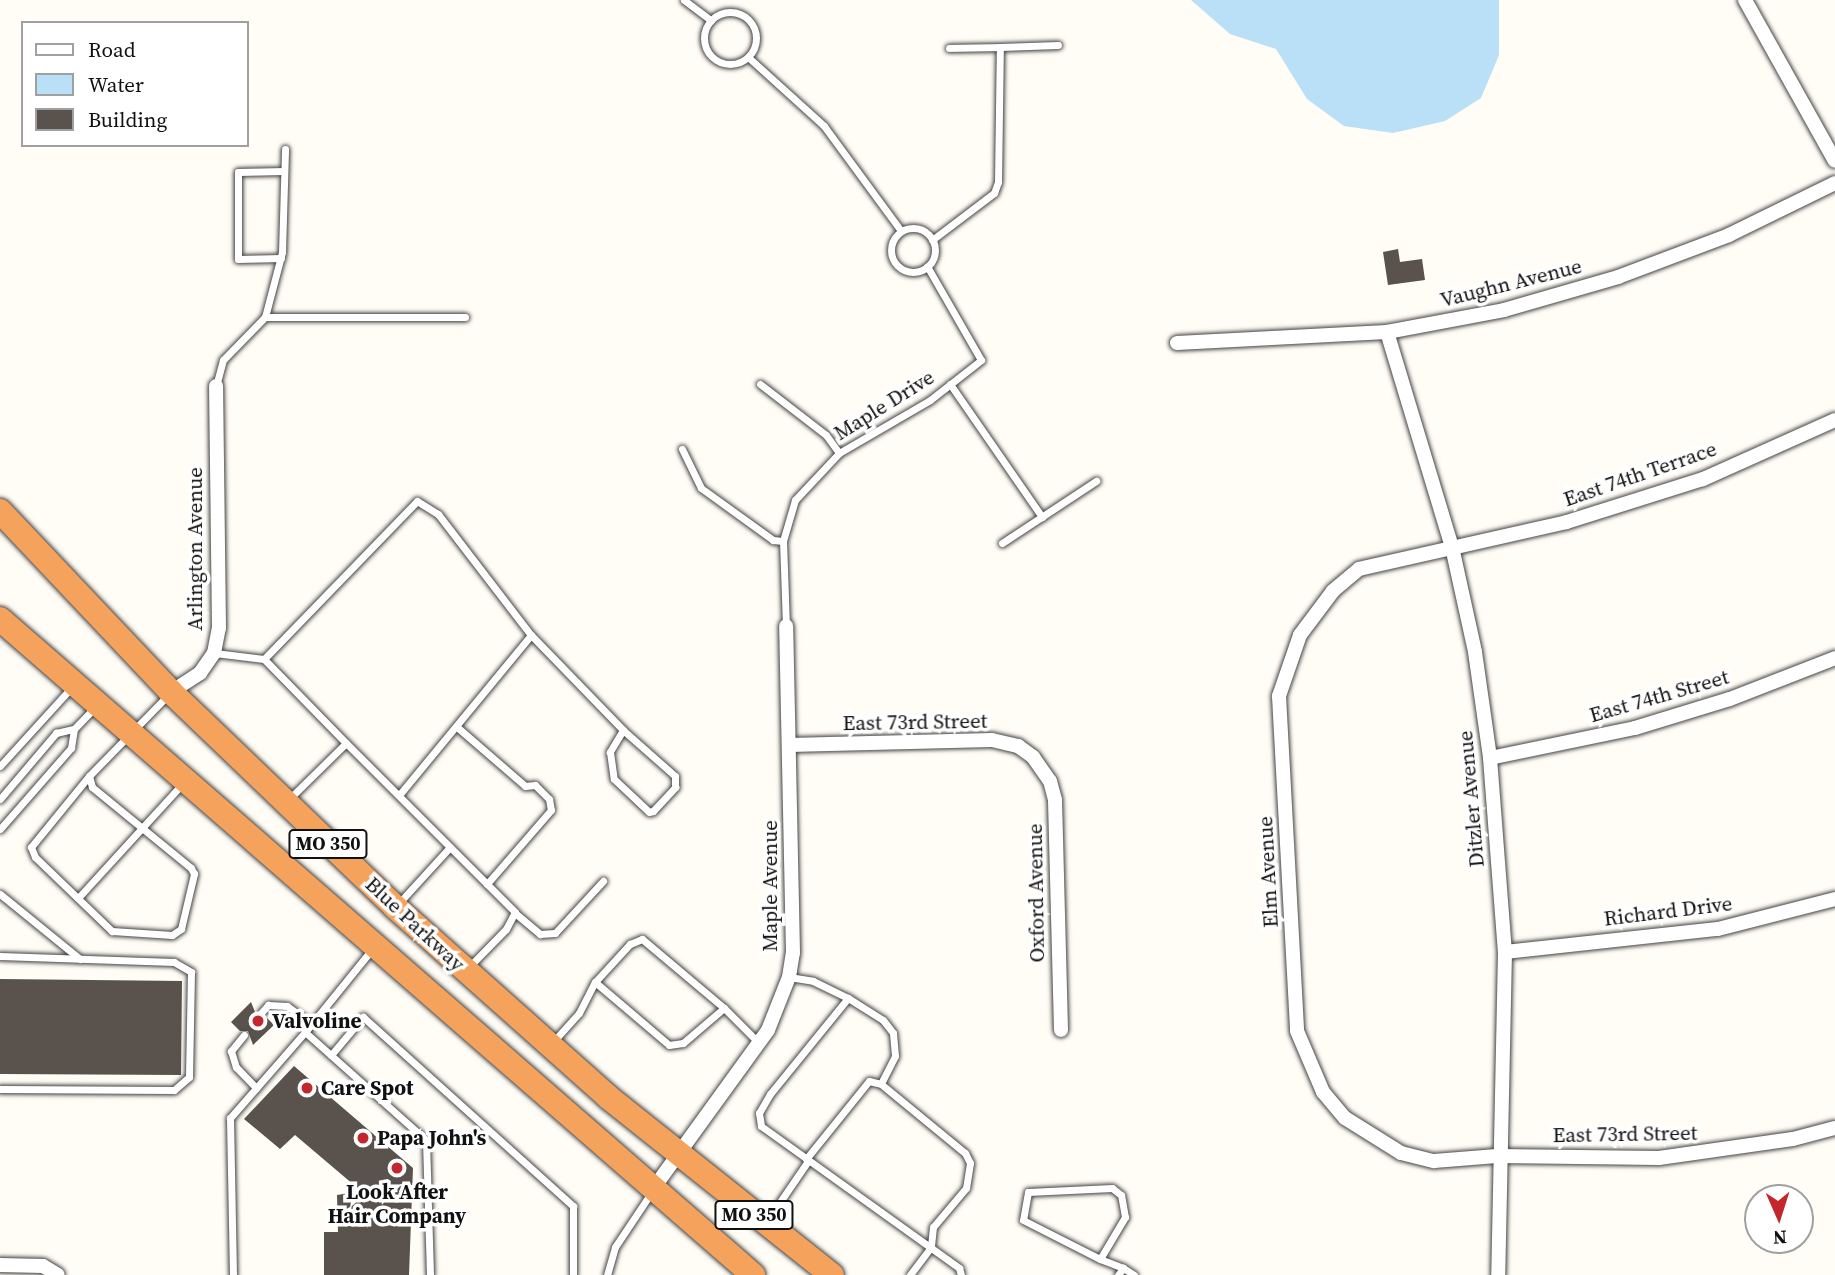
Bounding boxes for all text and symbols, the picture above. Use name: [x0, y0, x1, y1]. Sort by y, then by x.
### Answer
legend: [21, 21, 248, 147]
text: Road: [88, 35, 136, 64]
text: Water: [88, 70, 144, 99]
text: Building: [88, 105, 167, 134]
street label: Vaughn Avenue: [1438, 253, 1584, 313]
street label: Maple Drive: [829, 364, 939, 446]
street label: East 74th Terrace: [1560, 436, 1720, 512]
street label: Arlington Avenue: [182, 467, 208, 631]
street label: East 74th Street: [1586, 664, 1732, 728]
street label: East 73rd Street: [842, 708, 988, 736]
street label: Ditzler Avenue: [1452, 730, 1490, 868]
street label: Elm Avenue: [1252, 816, 1284, 928]
street label: Maple Avenue: [757, 820, 783, 952]
street label: Oxford Avenue: [1022, 823, 1050, 963]
road number: MO 350: [288, 828, 368, 860]
street label: Blue Parkway: [360, 872, 470, 976]
street label: Richard Drive: [1602, 891, 1734, 931]
place label: Valvoline: [272, 1008, 362, 1034]
marker: Valvoline: [250, 1013, 266, 1029]
place label: Care Spot: [321, 1075, 413, 1101]
marker: Care Spot: [299, 1080, 315, 1096]
street label: East 73rd Street: [1552, 1120, 1698, 1148]
place label: Papa John's: [377, 1125, 486, 1151]
marker: Papa John's: [355, 1130, 371, 1146]
marker: Look After Hair Company: [389, 1160, 405, 1176]
place label: Look After Hair Company: [328, 1179, 466, 1229]
north arrow: [1744, 1184, 1814, 1254]
road number: MO 350: [714, 1200, 794, 1231]
text: N: [1772, 1225, 1788, 1251]

